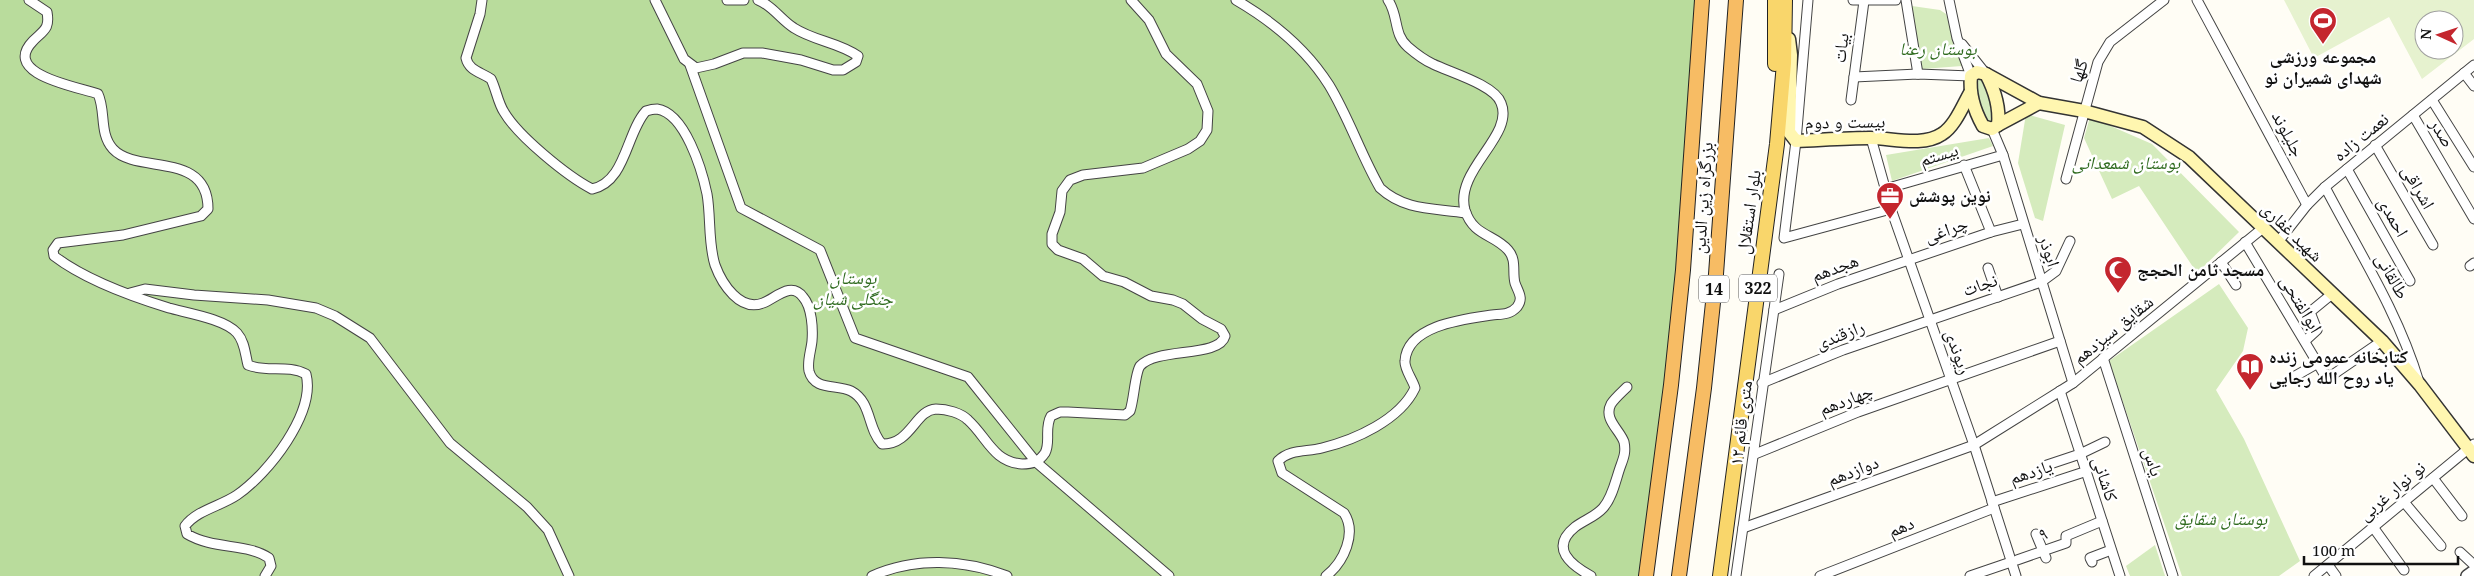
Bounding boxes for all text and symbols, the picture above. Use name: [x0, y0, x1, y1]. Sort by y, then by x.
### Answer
sports icon: مجموعه ورزشی شهدای شمیران نو: [2308, 6, 2338, 45]
north arrow: [2414, 10, 2464, 60]
text: N: [2416, 28, 2435, 40]
street label: بیات: [1826, 32, 1854, 64]
park label: بوستان رعنا: [1899, 36, 1978, 60]
place label: مجموعه ورزشی شهدای شمیران نو: [2264, 44, 2382, 89]
street label: گلها: [2063, 55, 2093, 85]
street label: جلیلوند: [2267, 106, 2311, 161]
street label: نعمت زاده: [2327, 106, 2393, 166]
street label: بیست و دوم: [1805, 108, 1886, 135]
street label: صدر: [2424, 113, 2461, 151]
street label: بیستم: [1916, 137, 1961, 172]
street label: بزرگراه زین الدین: [1686, 141, 1718, 255]
park label: بوستان شمعدانی: [2072, 150, 2181, 174]
street label: اشراقی: [2397, 160, 2441, 213]
street label: بلوار استقلال: [1730, 168, 1766, 256]
office icon: نوین پوشش: [1875, 181, 1905, 220]
place label: نوین پوشش: [1909, 183, 1991, 207]
street label: احمدی: [2373, 192, 2415, 241]
street label: شهید غفاری: [2257, 196, 2329, 267]
street label: چراغی: [1921, 210, 1971, 248]
street label: ابوذر: [2033, 231, 2066, 270]
street label: هجدهم: [1808, 248, 1862, 288]
street label: طالقانی: [2370, 248, 2415, 303]
mosque icon: مسجد ثامن الحجج: [2103, 255, 2133, 294]
place label: مسجد ثامن الحجج: [2137, 257, 2264, 282]
park label: بوستان جنگلی شیان: [813, 265, 893, 310]
street label: نجات: [1959, 267, 2000, 301]
street label: ابوالفتحی: [2275, 270, 2329, 337]
road number: 322: [1739, 274, 1777, 302]
road number: 14: [1699, 276, 1729, 302]
street label: شقایق سیزدهم: [2067, 289, 2158, 370]
street label: رازقندی: [1812, 314, 1868, 354]
street label: ریوندی: [1940, 326, 1978, 377]
place label: کتابخانه عمومی زنده یاد روح الله رجایی: [2269, 344, 2408, 389]
library icon: کتابخانه عمومی زنده یاد روح الله رجایی: [2235, 352, 2265, 391]
street label: چهاردهم: [1815, 378, 1876, 421]
street label: ۱۲ متری قائم: [1723, 379, 1758, 467]
street label: یاس: [2138, 444, 2170, 479]
street label: دوازدهم: [1823, 449, 1882, 492]
street label: یازدهم: [2006, 453, 2056, 490]
street label: کاشانی: [2087, 453, 2125, 505]
street label: نو نوار غربی: [2353, 455, 2430, 525]
park label: بوستان شقایق: [2175, 506, 2268, 530]
street label: دهم: [1884, 510, 1918, 543]
street label: ۹: [2035, 520, 2051, 546]
scale bar: [2304, 534, 2458, 566]
text: 100 m: [2312, 540, 2355, 560]

